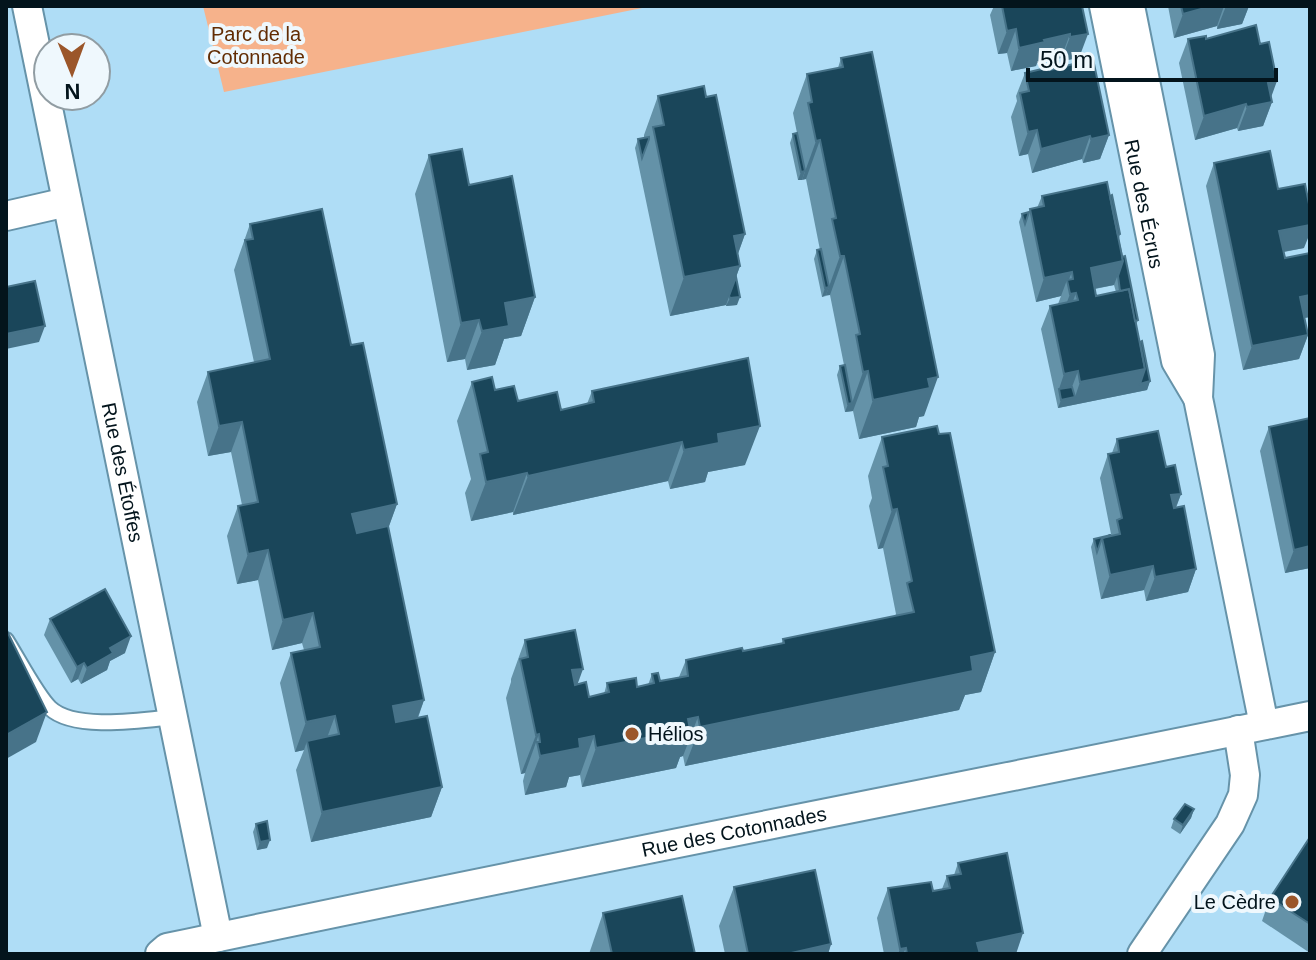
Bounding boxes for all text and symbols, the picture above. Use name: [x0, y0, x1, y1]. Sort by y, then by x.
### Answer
park label: Parc de la Cotonnade: [207, 23, 305, 68]
north arrow: [32, 32, 112, 112]
scale bar: [1028, 32, 1276, 82]
text: 50 m: [1040, 46, 1093, 73]
text: N: [64, 79, 81, 104]
street label: Rue des Écrus: [1120, 137, 1168, 270]
street label: Rue des Étoffes: [98, 401, 148, 544]
place label: Hélios: [648, 723, 704, 745]
marker: Hélios: [623, 725, 641, 743]
street label: Rue des Cotonnades: [640, 803, 828, 861]
place label: Le Cèdre: [1194, 891, 1276, 913]
marker: Le Cèdre: [1283, 893, 1301, 911]

